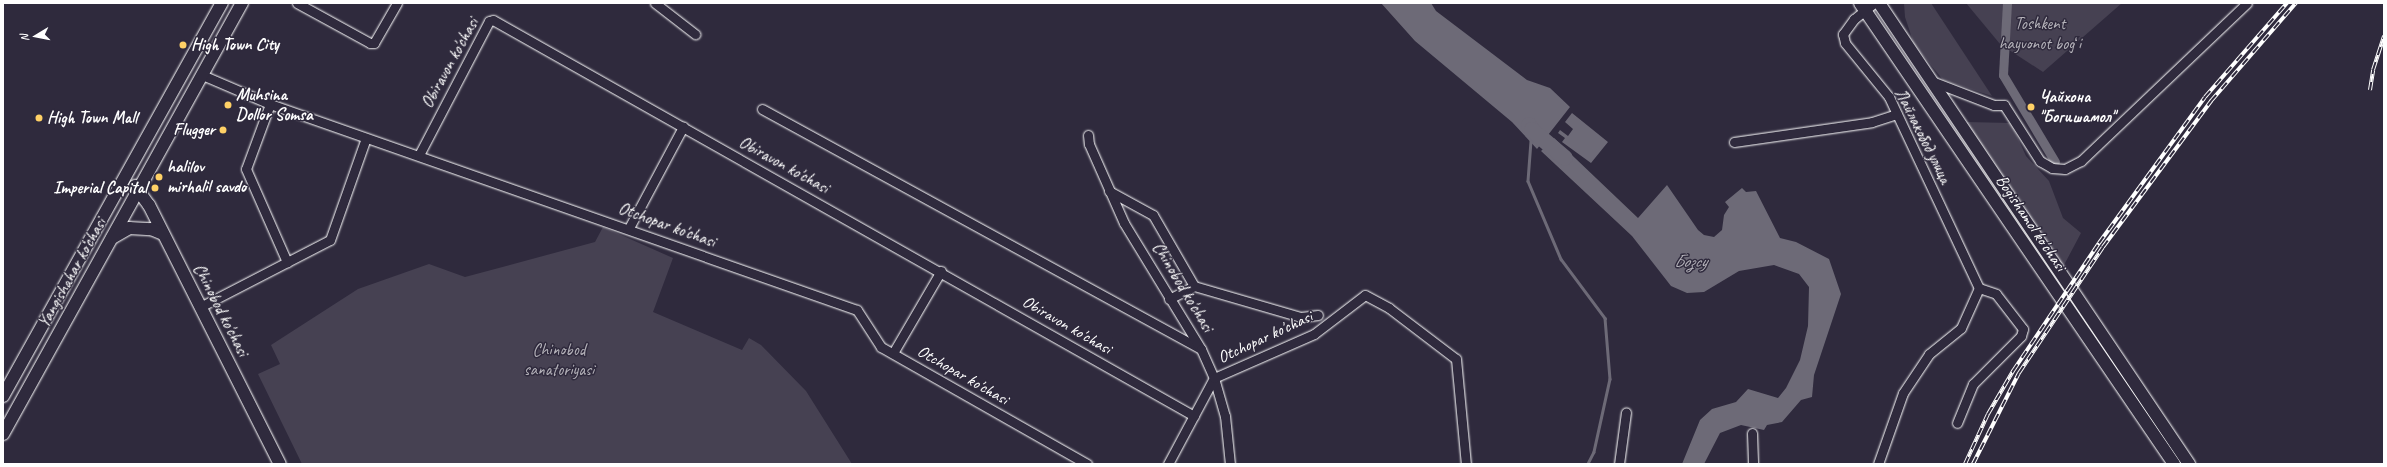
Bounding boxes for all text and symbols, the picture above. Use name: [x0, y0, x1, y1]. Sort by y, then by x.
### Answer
street label: Obiravon ko'chasi: [417, 14, 483, 112]
park label: Toshkent hayvonot bogʻi: [1999, 14, 2081, 54]
north arrow: [16, 16, 56, 56]
text: N: [17, 34, 32, 43]
place label: High Town City: [191, 35, 278, 55]
marker: High Town City: [178, 40, 188, 50]
place label: Muhsina Dollor Somsa: [236, 85, 312, 125]
street label: Лайлакобод улица: [1890, 85, 1956, 187]
place label: Чайхона "Богишамол": [2039, 87, 2115, 127]
marker: Muhsina Dollor Somsa: [223, 100, 233, 110]
marker: Чайхона "Богишамол": [2026, 102, 2036, 112]
place label: High Town Mall: [47, 108, 137, 128]
marker: High Town Mall: [34, 113, 44, 123]
place label: Flugger: [173, 120, 215, 140]
marker: Flugger: [218, 125, 228, 135]
street label: Obiravon ko'chasi: [735, 132, 833, 198]
place label: halilov mirhalil savdo: [167, 157, 247, 197]
street label: Bogishamol ko'chasi: [1991, 171, 2071, 275]
marker: halilov mirhalil savdo: [154, 172, 164, 182]
place label: Imperial Capital: [53, 178, 147, 198]
marker: Imperial Capital: [150, 183, 160, 193]
street label: Otchopar ko'chasi: [616, 198, 718, 252]
street label: Yangishahar ko‘chasi: [33, 215, 111, 331]
street label: Chinobod ko'chasi: [1148, 238, 1218, 336]
water label: Бозсу: [1674, 250, 1706, 272]
street label: Chinobod ko'chasi: [189, 260, 253, 360]
street label: Obiravon ko'chasi: [1019, 291, 1115, 359]
street label: Otchopar ko'chasi: [1214, 306, 1316, 368]
park label: Chinobod sanatoriyasi: [524, 340, 594, 380]
street label: Otchopar ko'chasi: [914, 341, 1012, 409]

